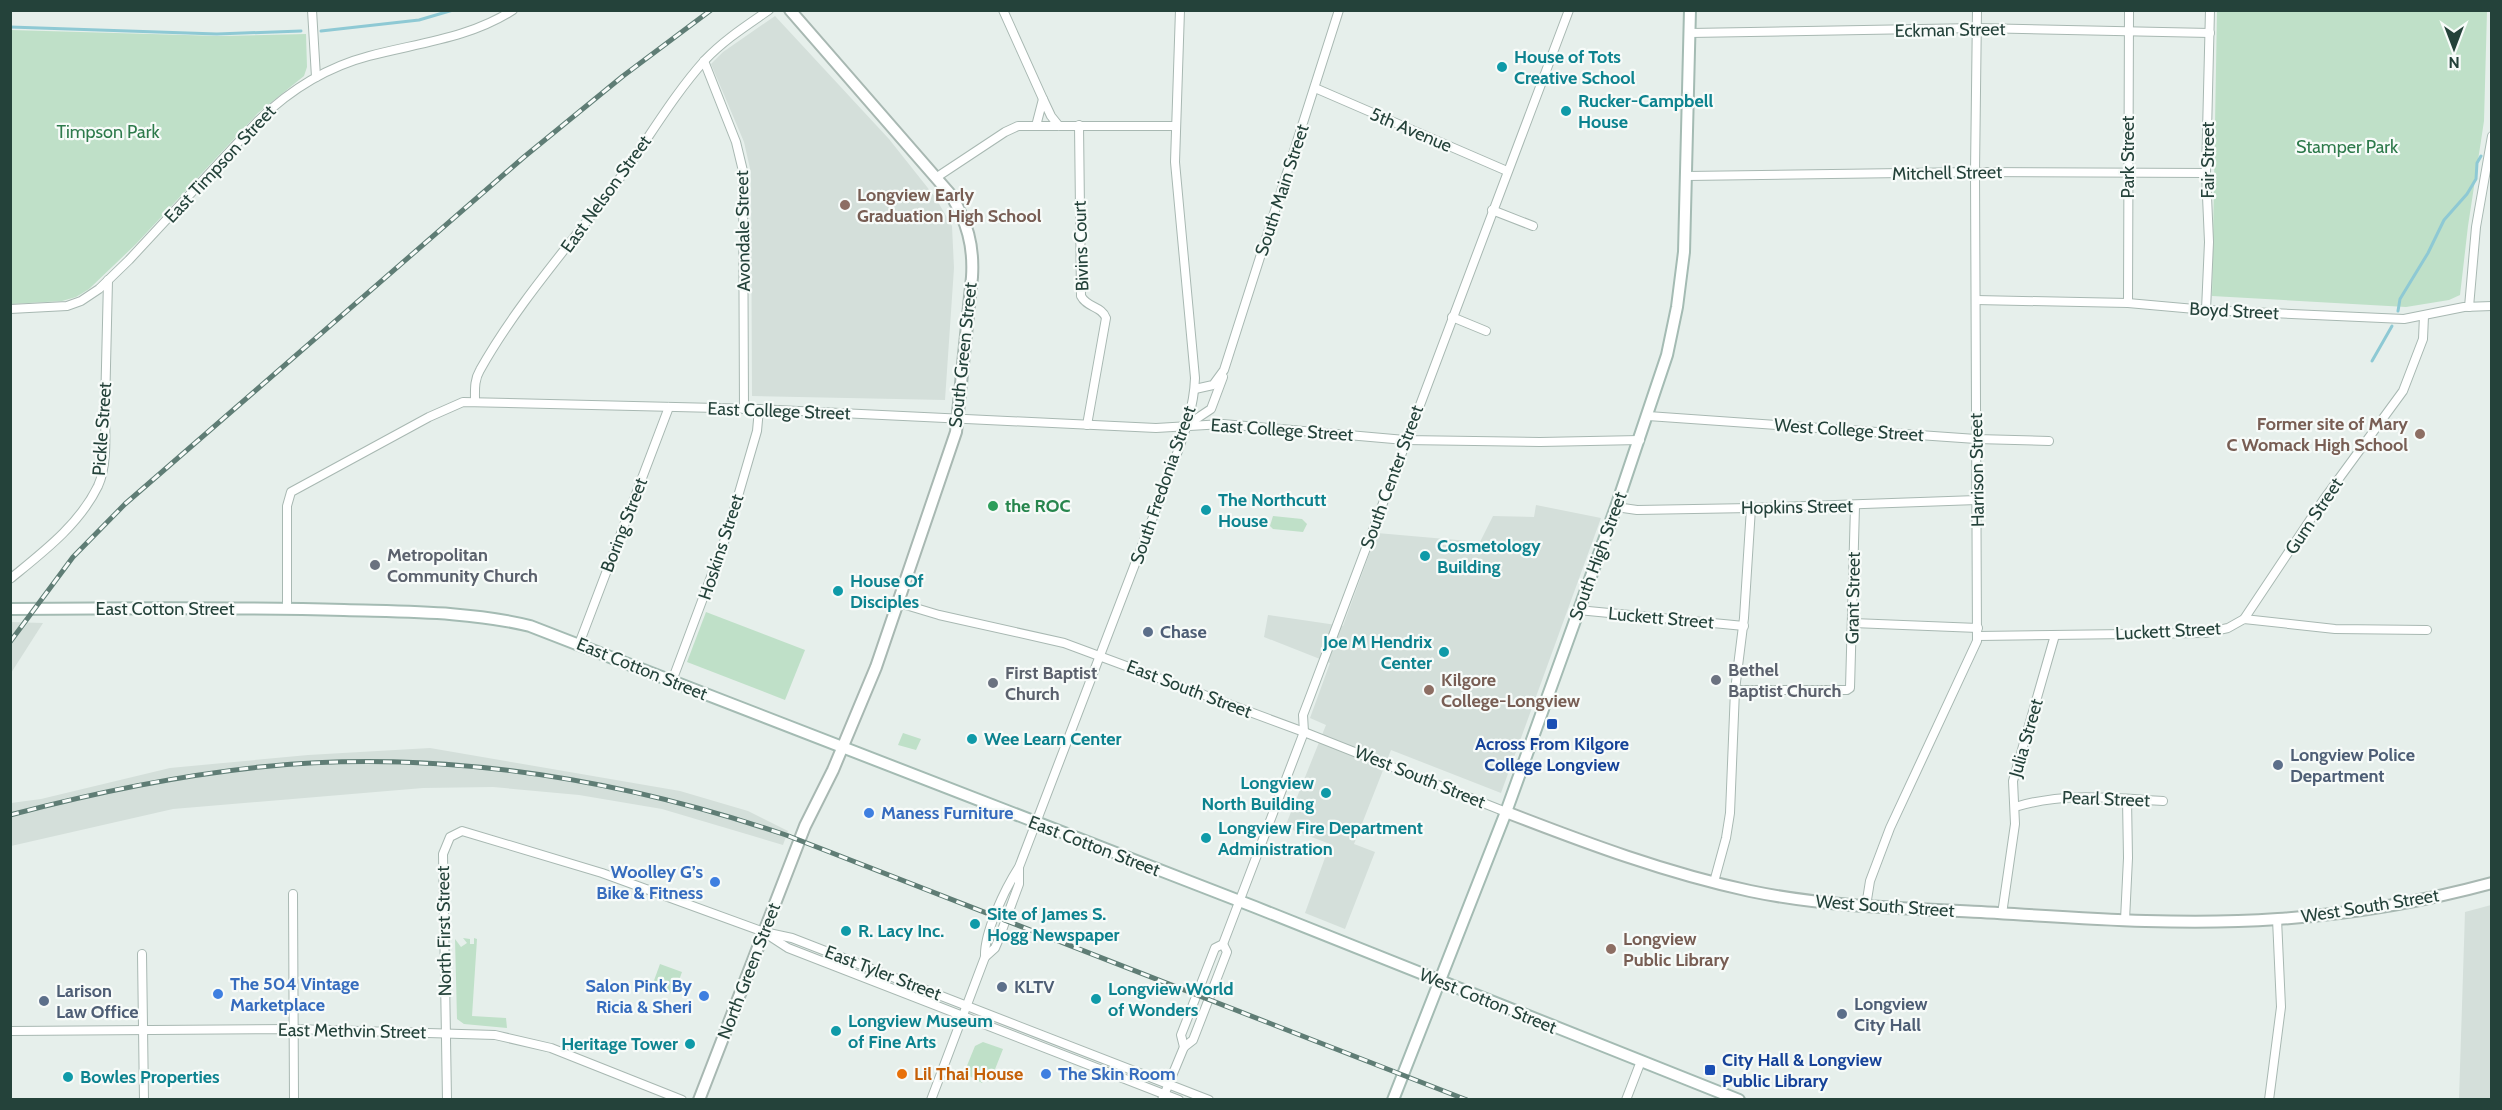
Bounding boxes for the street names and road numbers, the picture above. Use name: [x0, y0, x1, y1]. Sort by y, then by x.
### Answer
street label: Eckman Street: [1894, 18, 2006, 42]
street label: East Timpson Street: [160, 101, 280, 227]
street label: 5th Avenue: [1367, 103, 1455, 157]
street label: Park Street: [2117, 116, 2139, 198]
street label: South Main Street: [1250, 121, 1314, 259]
street label: Fair Street: [2197, 122, 2219, 198]
street label: East Nelson Street: [556, 131, 656, 257]
street label: Mitchell Street: [1892, 161, 2002, 185]
street label: Avondale Street: [731, 170, 755, 292]
street label: Bivins Court: [1068, 200, 1094, 292]
street label: South Green Street: [944, 281, 982, 429]
street label: Boyd Street: [2189, 298, 2279, 324]
street label: Pickle Street: [88, 381, 116, 477]
street label: East College Street: [707, 398, 851, 424]
street label: South Center Street: [1356, 402, 1428, 552]
street label: South Fredonia Street: [1126, 403, 1200, 567]
street label: Harrison Street: [1965, 413, 1989, 527]
street label: East College Street: [1210, 414, 1354, 446]
street label: West College Street: [1773, 414, 1925, 446]
street label: Gum Street: [2280, 474, 2348, 558]
street label: Boring Street: [596, 475, 652, 575]
street label: South High Street: [1565, 489, 1631, 623]
street label: Hoskins Street: [694, 492, 748, 602]
street label: Hopkins Street: [1741, 495, 1853, 519]
street label: Grant Street: [1841, 552, 1865, 644]
street label: East Cotton Street: [95, 598, 235, 620]
street label: Luckett Street: [1607, 602, 1715, 634]
street label: Luckett Street: [2115, 617, 2221, 645]
street label: East Cotton Street: [573, 633, 711, 705]
street label: East South Street: [1123, 655, 1255, 723]
street label: Julia Street: [2004, 696, 2048, 781]
street label: West South Street: [1351, 741, 1489, 813]
street label: Pearl Street: [2062, 786, 2150, 812]
street label: East Cotton Street: [1025, 811, 1163, 881]
street label: North First Street: [432, 866, 456, 996]
street label: West South Street: [2300, 884, 2440, 928]
street label: West South Street: [1815, 890, 1955, 922]
street label: North Green Street: [713, 900, 785, 1042]
street label: East Tyler Street: [822, 941, 944, 1005]
street label: West Cotton Street: [1416, 963, 1560, 1039]
street label: East Methvin Street: [278, 1019, 426, 1043]

